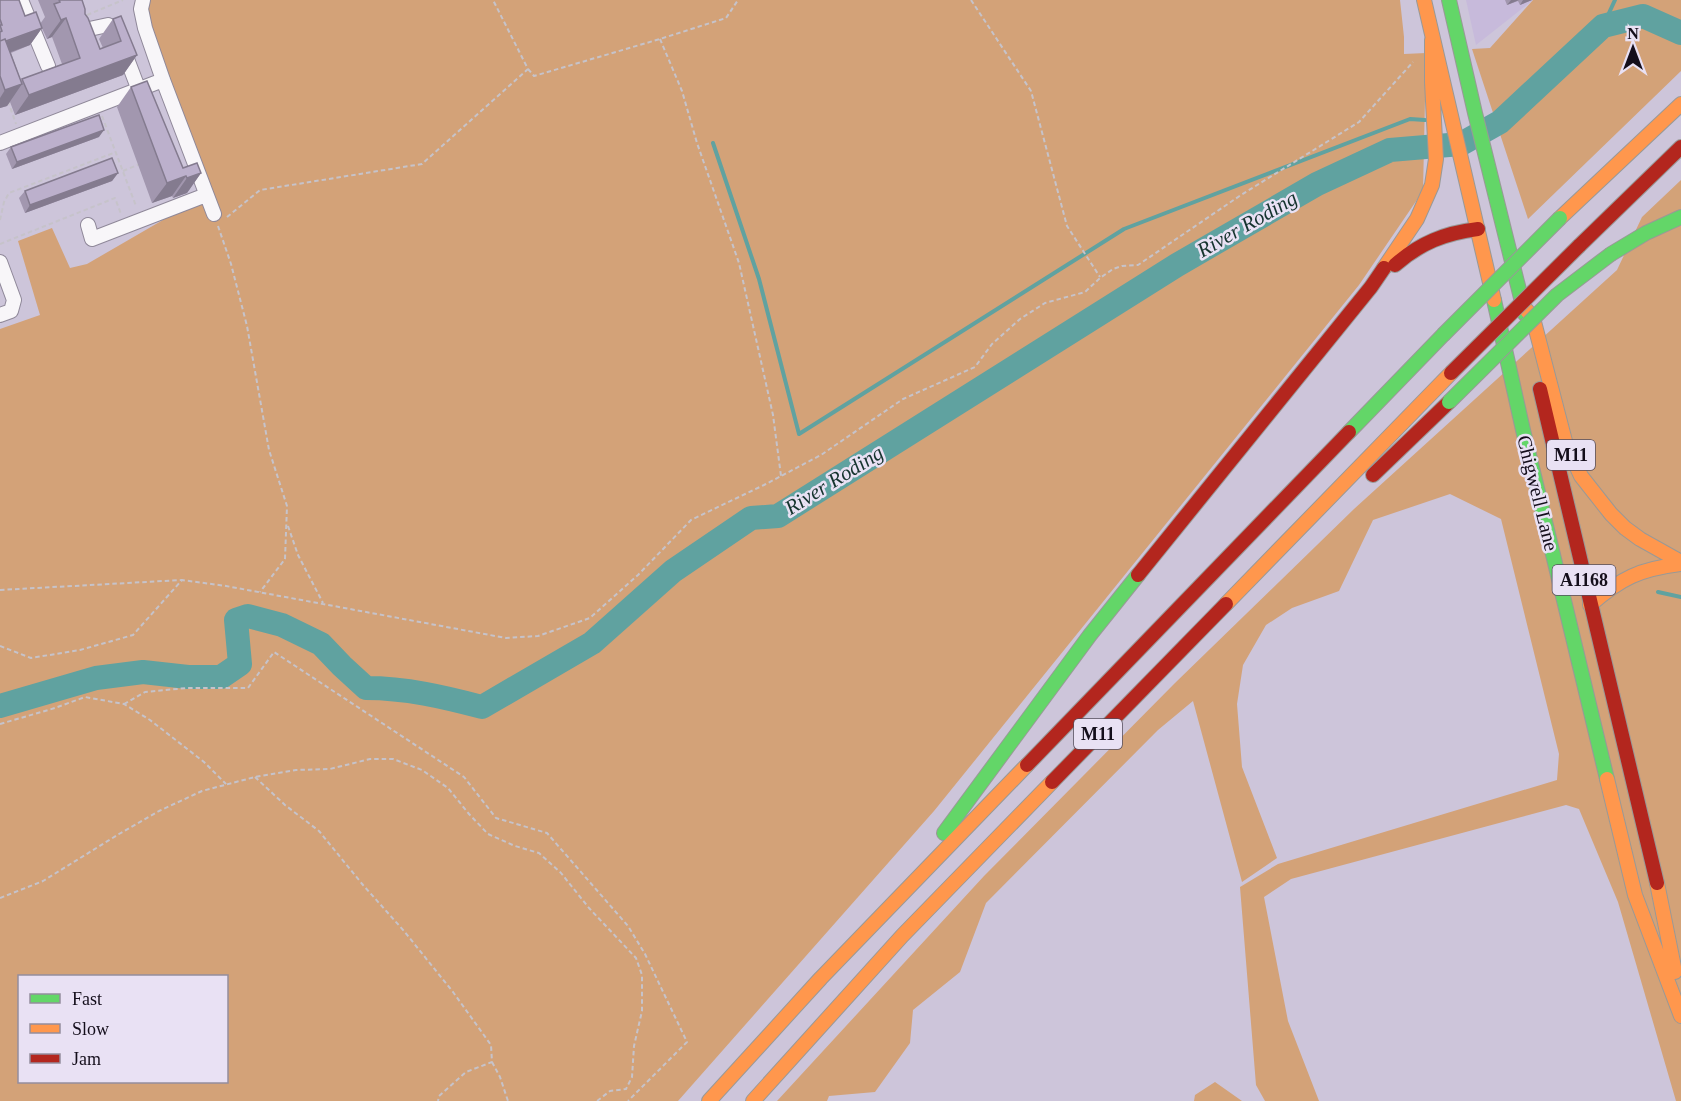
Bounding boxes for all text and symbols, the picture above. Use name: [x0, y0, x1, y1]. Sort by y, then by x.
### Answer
north arrow: [1603, 18, 1663, 78]
text: N: [1627, 25, 1639, 42]
water label: River Roding: [1192, 186, 1301, 263]
street label: Chigwell Lane: [1512, 433, 1563, 553]
water label: River Roding: [780, 440, 888, 520]
road number: M11: [1547, 440, 1595, 470]
road number: A1168: [1552, 565, 1616, 595]
road number: M11: [1074, 719, 1122, 749]
legend: [18, 975, 228, 1083]
text: Fast: [72, 989, 102, 1009]
text: Slow: [72, 1019, 109, 1039]
text: Jam: [72, 1049, 101, 1069]

